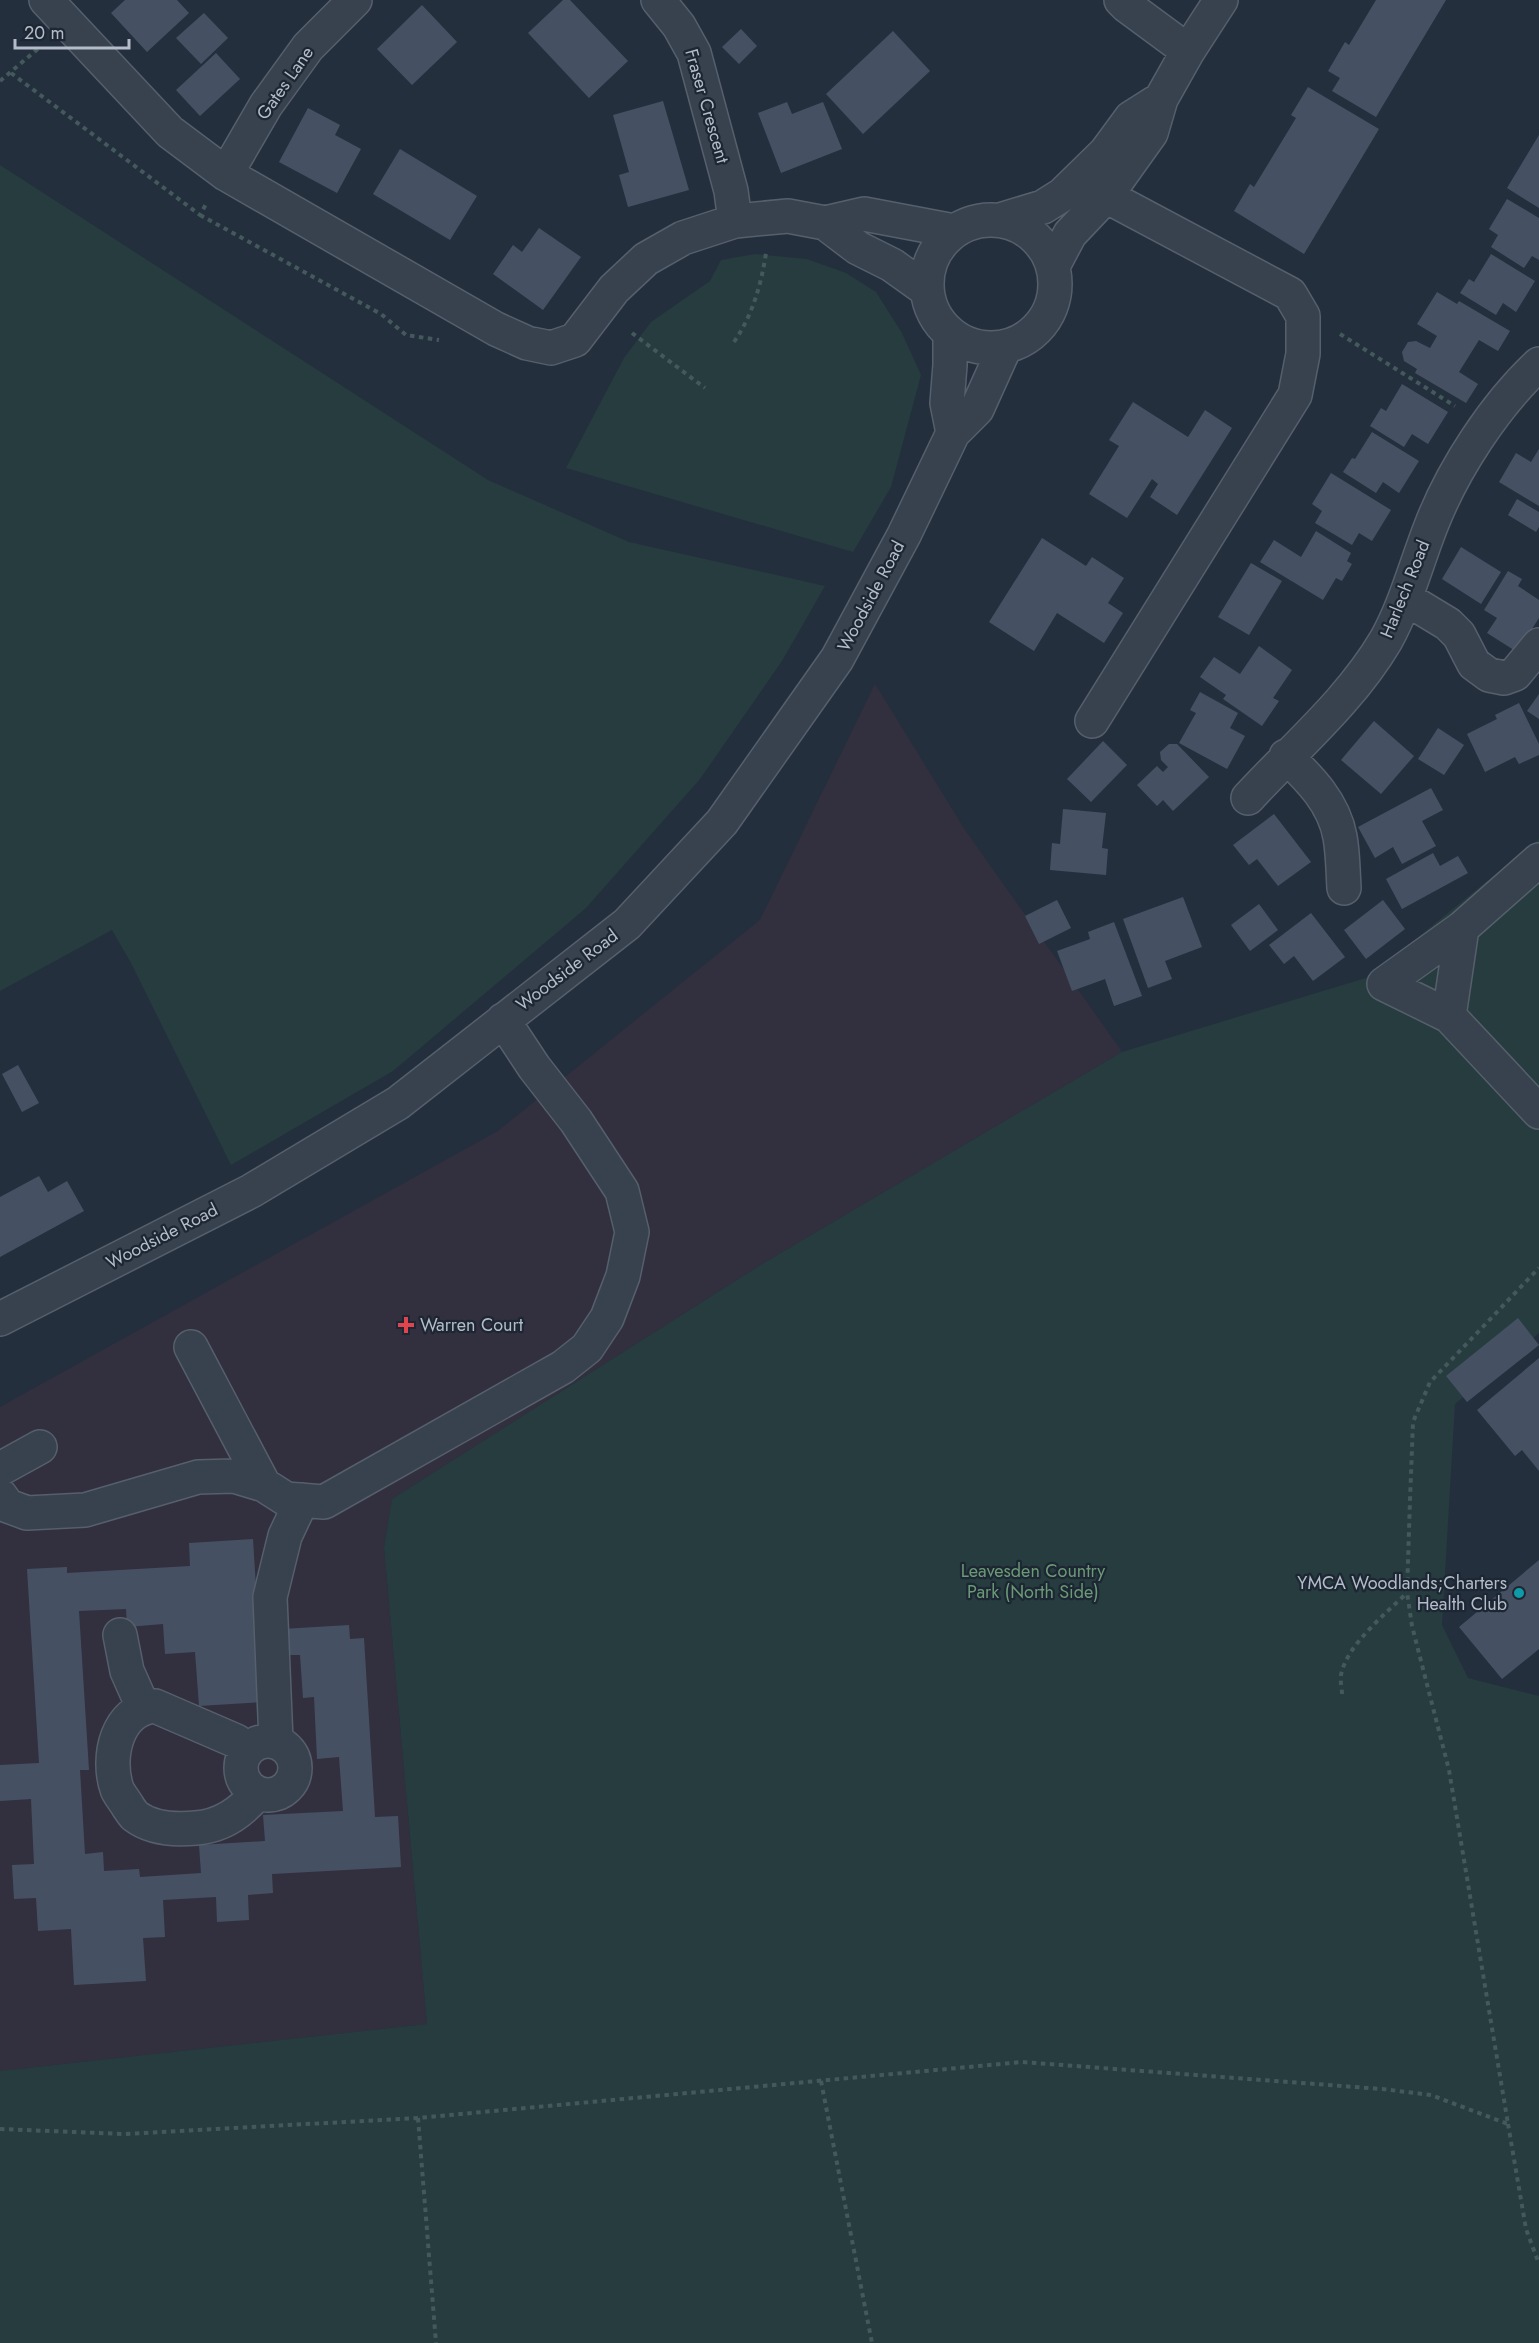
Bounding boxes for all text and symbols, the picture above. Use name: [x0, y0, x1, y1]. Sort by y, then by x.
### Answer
scale bar: [15, 12, 129, 50]
text: 20 m: [24, 20, 64, 46]
street label: Gates Lane: [250, 41, 320, 125]
street label: Fraser Crescent: [678, 46, 736, 167]
street label: Woodside Road: [831, 536, 911, 656]
street label: Harlech Road: [1374, 536, 1436, 642]
street label: Woodside Road: [510, 923, 624, 1017]
street label: Woodside Road: [102, 1197, 222, 1275]
place label: Warren Court: [420, 1312, 524, 1338]
marker: Warren Court: [397, 1316, 415, 1334]
park label: Leavesden Country Park (North Side): [961, 1558, 1105, 1605]
place label: YMCA Woodlands;Charters Health Club: [1297, 1570, 1507, 1617]
marker: YMCA Woodlands;Charters Health Club: [1512, 1586, 1526, 1600]

